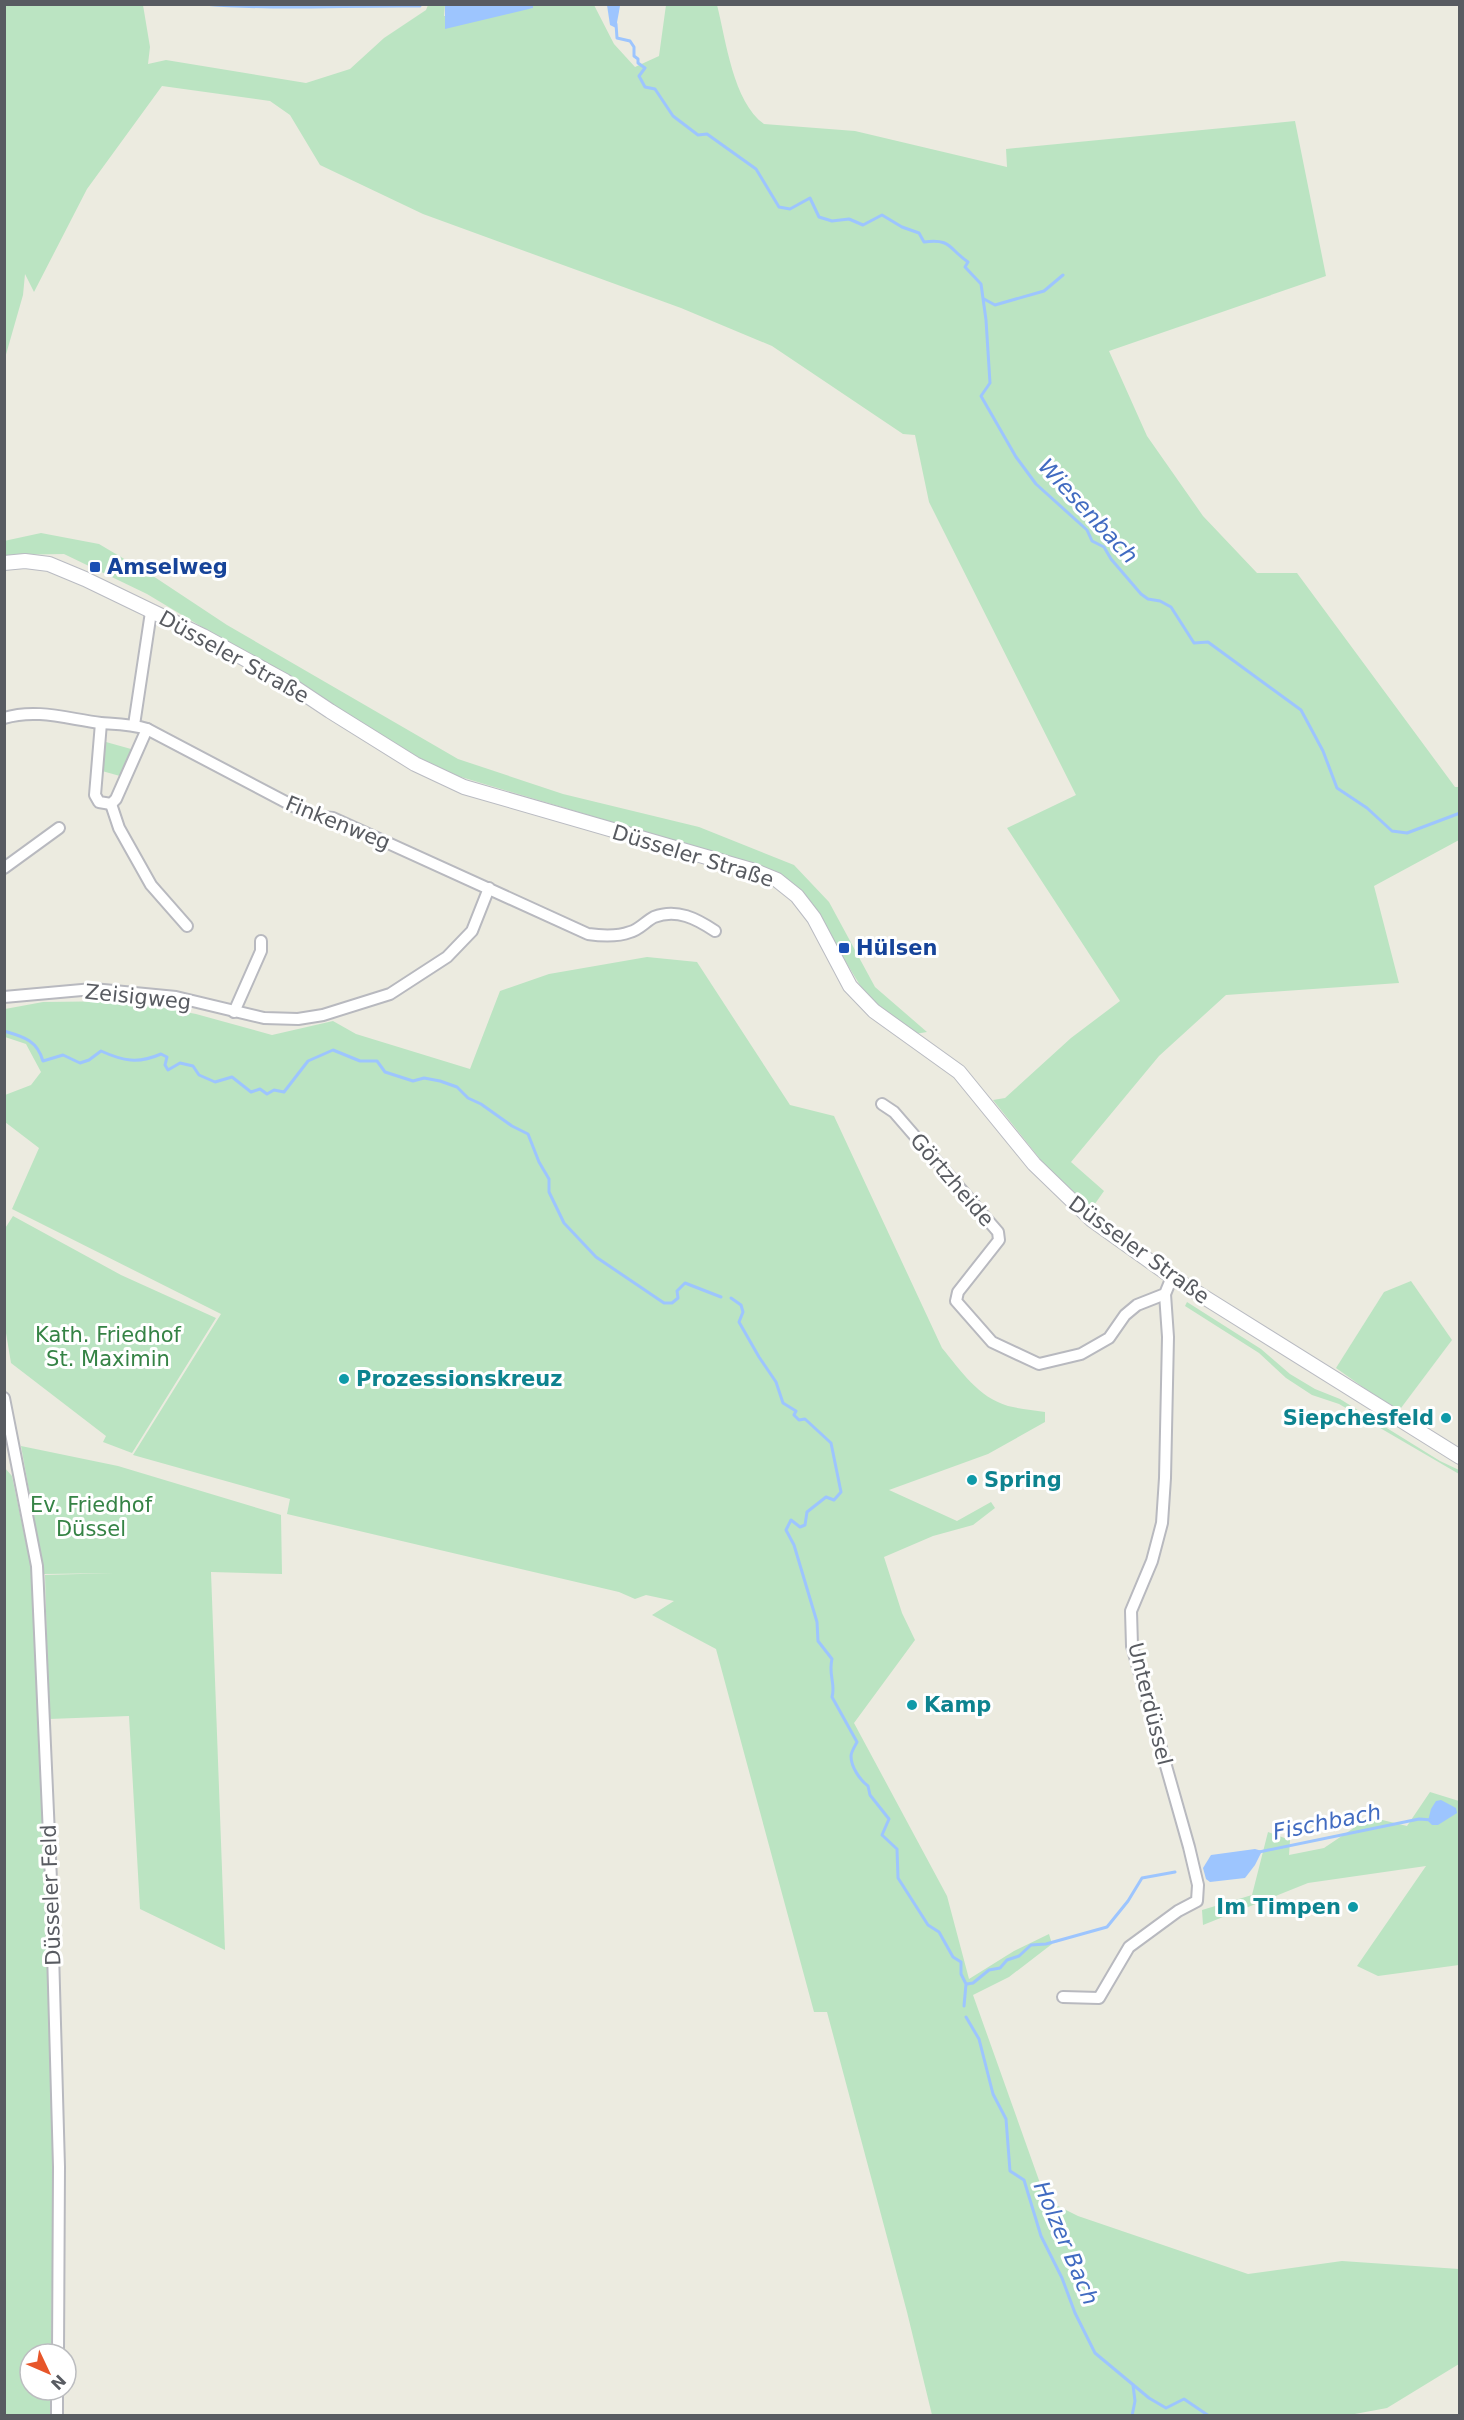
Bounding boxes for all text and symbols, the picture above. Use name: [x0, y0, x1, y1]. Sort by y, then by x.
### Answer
water label: Wiesenbach: [1033, 454, 1143, 568]
place label: Amselweg: [107, 555, 228, 579]
marker: Amselweg: [88, 560, 102, 574]
street label: Düsseler Straße: [155, 606, 313, 708]
street label: Finkenweg: [282, 791, 394, 855]
street label: Düsseler Straße: [609, 820, 777, 892]
place label: Hülsen: [856, 936, 937, 960]
marker: Hülsen: [837, 941, 851, 955]
street label: Zeisigweg: [84, 979, 192, 1015]
street label: Görtzheide: [905, 1129, 999, 1231]
street label: Düsseler Straße: [1064, 1191, 1214, 1309]
park label: Kath. Friedhof St. Maximin: [35, 1323, 182, 1371]
place label: Prozessionskreuz: [356, 1367, 562, 1391]
marker: Prozessionskreuz: [337, 1372, 351, 1386]
place label: Siepchesfeld: [1283, 1406, 1434, 1430]
marker: Siepchesfeld: [1439, 1411, 1453, 1425]
place label: Spring: [984, 1468, 1062, 1492]
marker: Spring: [965, 1473, 979, 1487]
park label: Ev. Friedhof Düssel: [30, 1493, 153, 1541]
street label: Unterdüssel: [1123, 1640, 1177, 1768]
place label: Kamp: [924, 1693, 991, 1717]
marker: Kamp: [905, 1698, 919, 1712]
water label: Fischbach: [1271, 1799, 1383, 1845]
street label: Düsseler Feld: [37, 1824, 65, 1966]
place label: Im Timpen: [1216, 1895, 1341, 1919]
marker: Im Timpen: [1346, 1900, 1360, 1914]
water label: Holzer Bach: [1029, 2177, 1103, 2309]
north arrow: [18, 2342, 78, 2402]
text: N: [47, 2371, 70, 2393]

